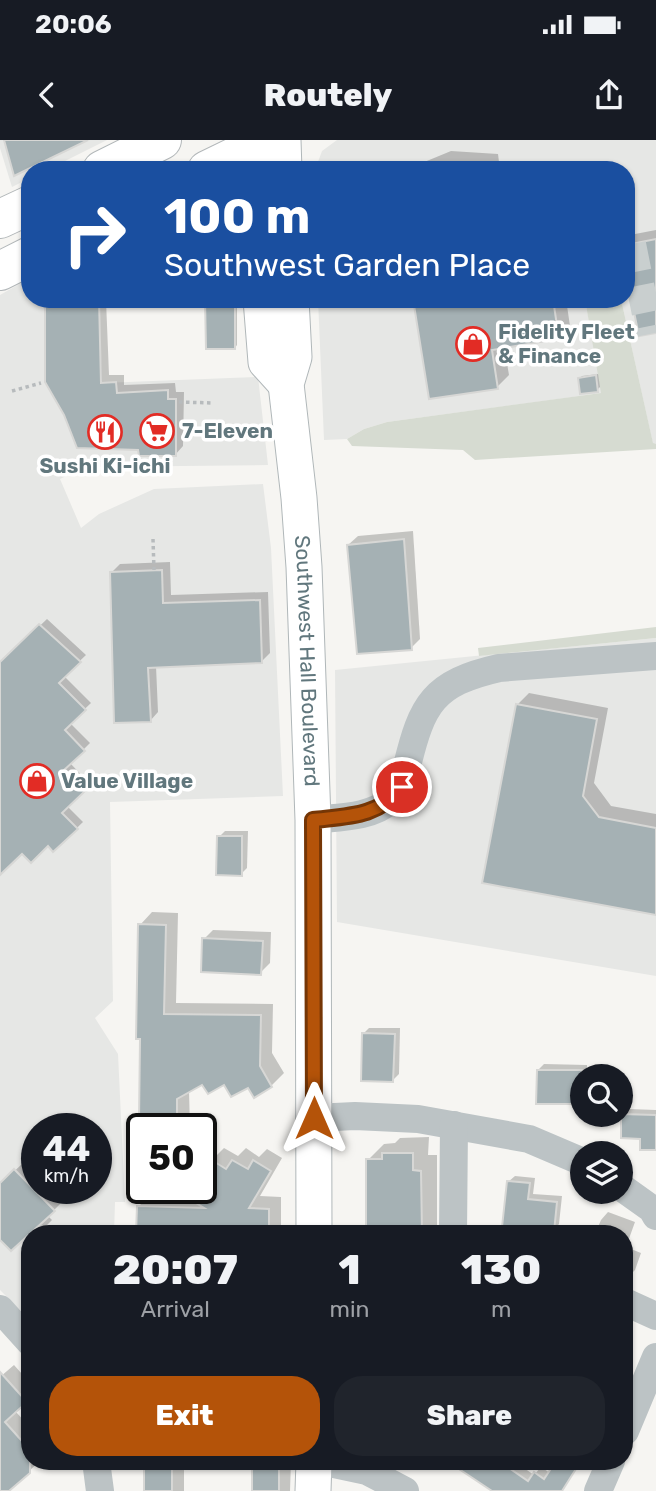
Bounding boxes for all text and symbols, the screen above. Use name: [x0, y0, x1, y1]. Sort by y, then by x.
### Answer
text: 20:06: [35, 9, 112, 40]
icon: back: [28, 76, 66, 114]
text: Routely: [264, 76, 392, 114]
icon: share: [590, 76, 628, 114]
text: 100 m: [164, 187, 310, 245]
icon: right: [49, 189, 140, 280]
text: Southwest Garden Place: [164, 246, 530, 284]
place label: Fidelity Fleet & Finance: [498, 319, 635, 368]
shop icon: Fidelity Fleet & Finance: [454, 325, 492, 363]
supermarket icon: 7-Eleven: [138, 412, 176, 450]
restaurant icon: Sushi Ki-ichi: [86, 413, 124, 451]
place label: 7-Eleven: [182, 418, 273, 443]
place label: Sushi Ki-ichi: [39, 453, 171, 478]
street label: Southwest Hall Boulevard: [290, 534, 325, 787]
pin: [372, 757, 432, 817]
shop icon: Value Village: [18, 762, 56, 800]
place label: Value Village: [61, 768, 193, 793]
icon: arrive: [383, 768, 421, 806]
map controls: [570, 1064, 633, 1204]
button: search: [570, 1064, 633, 1127]
position arrow: [277, 1081, 351, 1155]
speed limit sign: 50: [126, 1113, 217, 1204]
text: 44: [43, 1128, 90, 1170]
button: layers: [570, 1141, 633, 1204]
text: km/h: [44, 1165, 89, 1187]
text: 20:07: [113, 1245, 238, 1295]
text: 1: [338, 1245, 361, 1295]
text: 130: [461, 1245, 541, 1295]
text: Arrival: [141, 1295, 210, 1323]
text: min: [329, 1295, 369, 1323]
text: m: [491, 1295, 511, 1323]
button: Exit: [49, 1376, 320, 1456]
button: Share: [334, 1376, 605, 1456]

